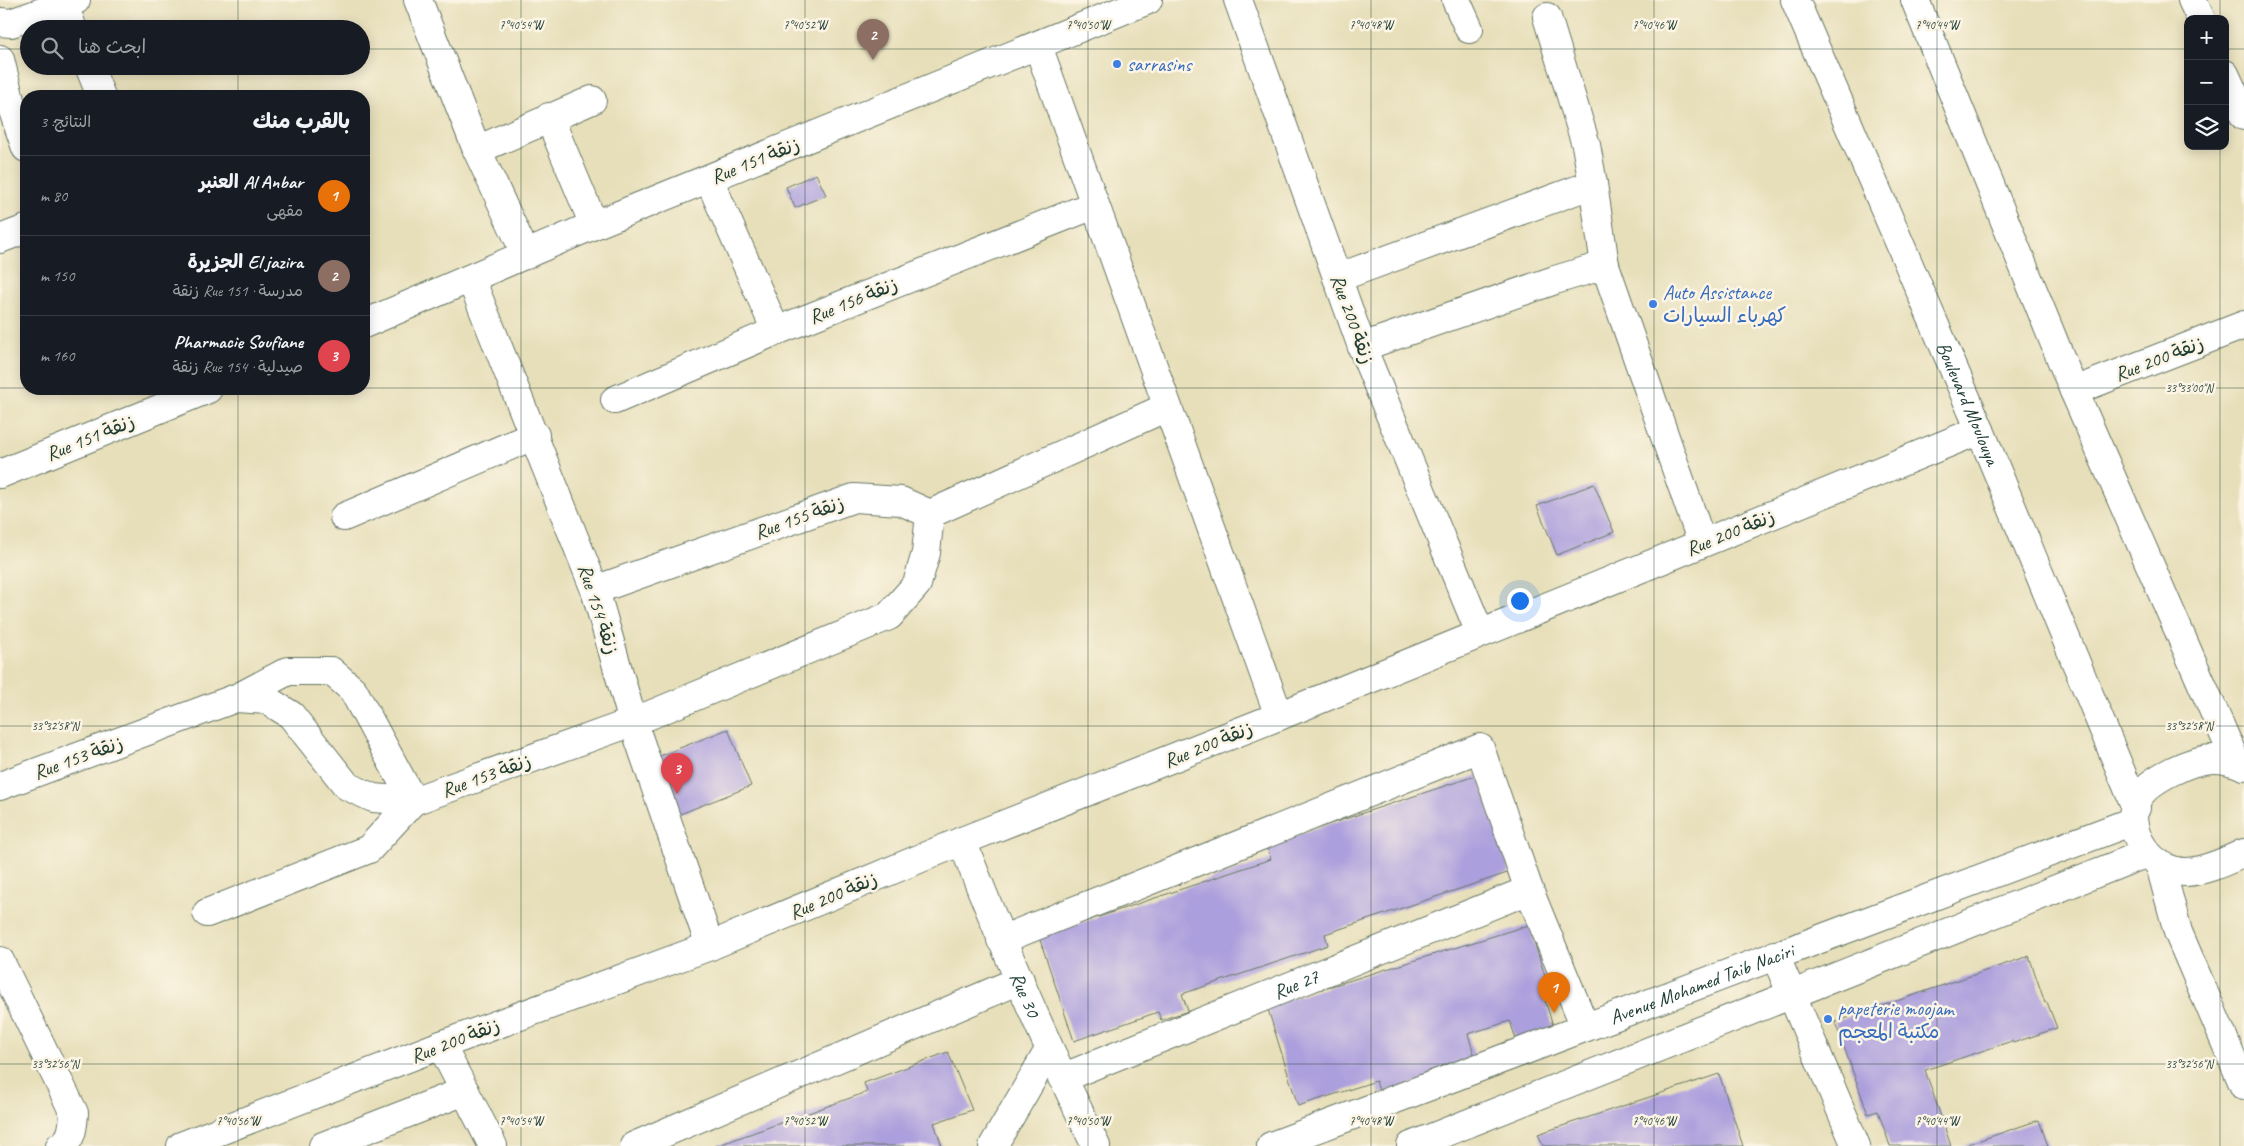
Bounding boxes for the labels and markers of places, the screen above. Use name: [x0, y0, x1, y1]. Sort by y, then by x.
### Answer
pin: 2: [857, 19, 889, 60]
place label: sarrasins: [1127, 52, 1194, 77]
marker: sarrasins: [1111, 58, 1123, 70]
place label: Auto Assistance كهرباء السيارات: [1663, 280, 1786, 328]
marker: Auto Assistance كهرباء السيارات: [1647, 298, 1659, 310]
pin: 3: [661, 753, 693, 794]
pin: 1: [1538, 972, 1570, 1013]
place label: papeterie moojam مكتبة المعجم: [1838, 996, 1955, 1046]
marker: papeterie moojam مكتبة المعجم: [1822, 1013, 1834, 1025]

